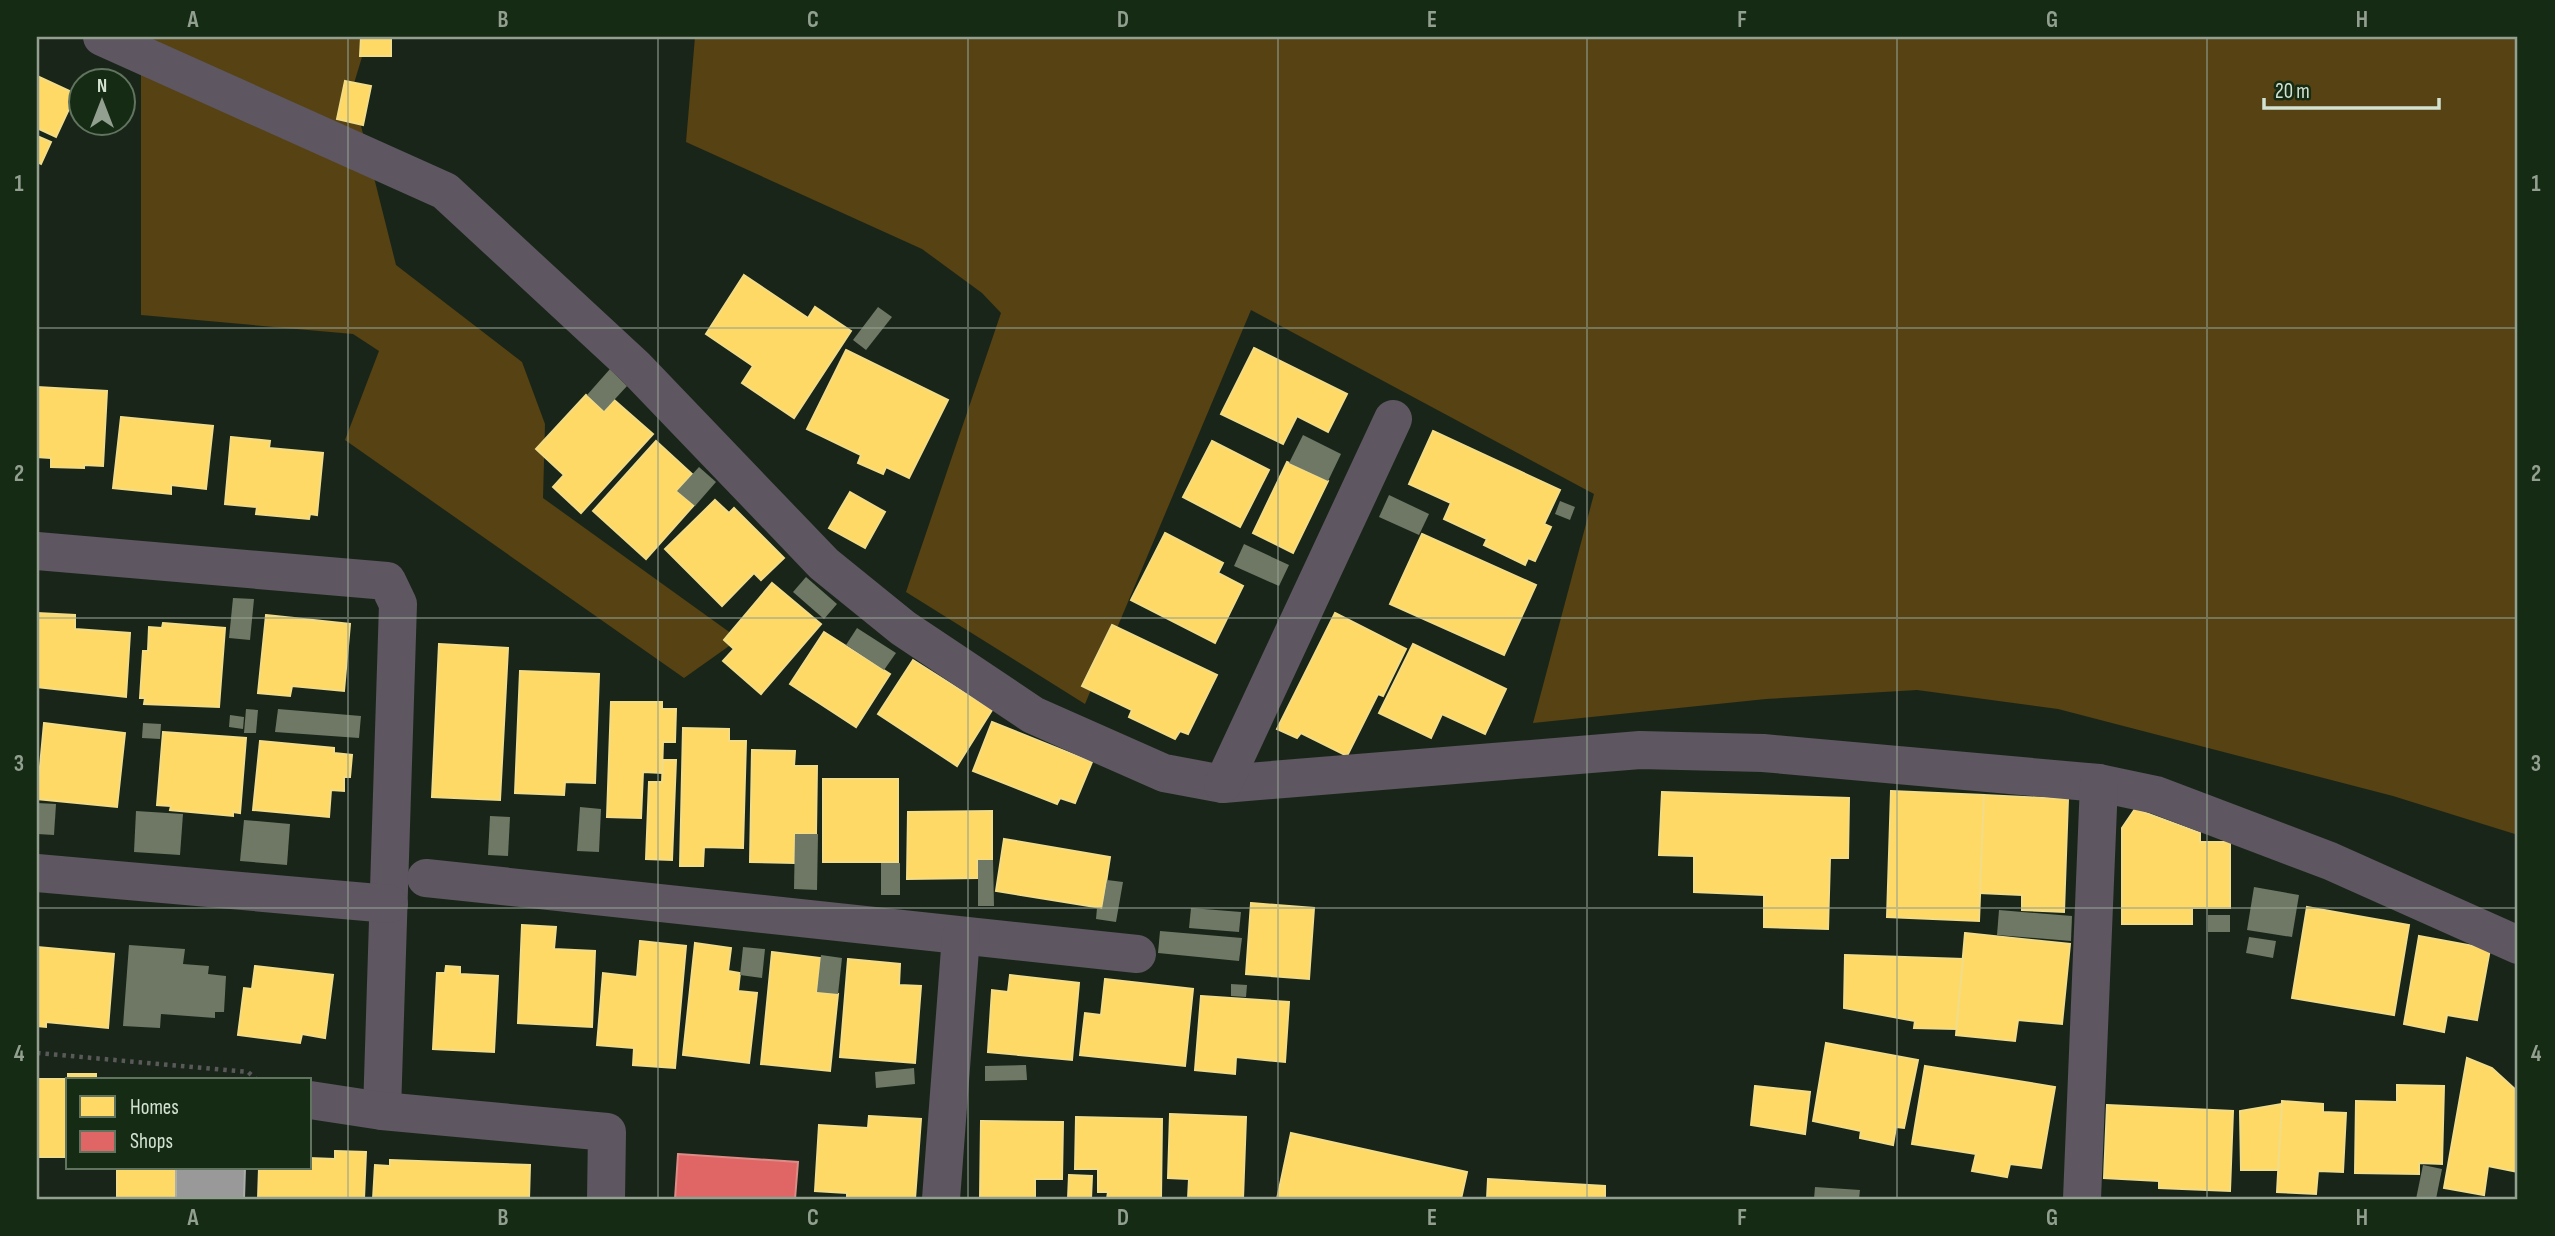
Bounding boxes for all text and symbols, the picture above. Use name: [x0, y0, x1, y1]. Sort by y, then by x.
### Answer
text: A: [187, 6, 200, 34]
text: B: [498, 6, 509, 34]
text: C: [807, 6, 819, 34]
text: D: [1117, 6, 1129, 34]
text: E: [1427, 6, 1437, 34]
text: F: [1737, 6, 1747, 34]
text: G: [2046, 6, 2058, 34]
text: H: [2356, 6, 2368, 34]
north arrow: [66, 66, 136, 136]
scale bar: [2264, 66, 2440, 110]
text: N: [97, 75, 107, 98]
text: 20 m: [2275, 79, 2310, 104]
text: 1: [14, 170, 24, 198]
text: 1: [2531, 170, 2541, 198]
text: 2: [14, 460, 24, 488]
text: 2: [2531, 460, 2541, 488]
text: 3: [14, 750, 24, 778]
text: 3: [2531, 750, 2541, 778]
text: 4: [14, 1040, 25, 1068]
text: 4: [2531, 1040, 2542, 1068]
legend: [66, 1078, 312, 1170]
text: Homes: [130, 1095, 179, 1120]
text: Shops: [130, 1129, 173, 1154]
text: A: [187, 1204, 200, 1232]
text: B: [498, 1204, 509, 1232]
text: C: [807, 1204, 819, 1232]
text: D: [1117, 1204, 1129, 1232]
text: E: [1427, 1204, 1437, 1232]
text: F: [1737, 1204, 1747, 1232]
text: G: [2046, 1204, 2058, 1232]
text: H: [2356, 1204, 2368, 1232]

